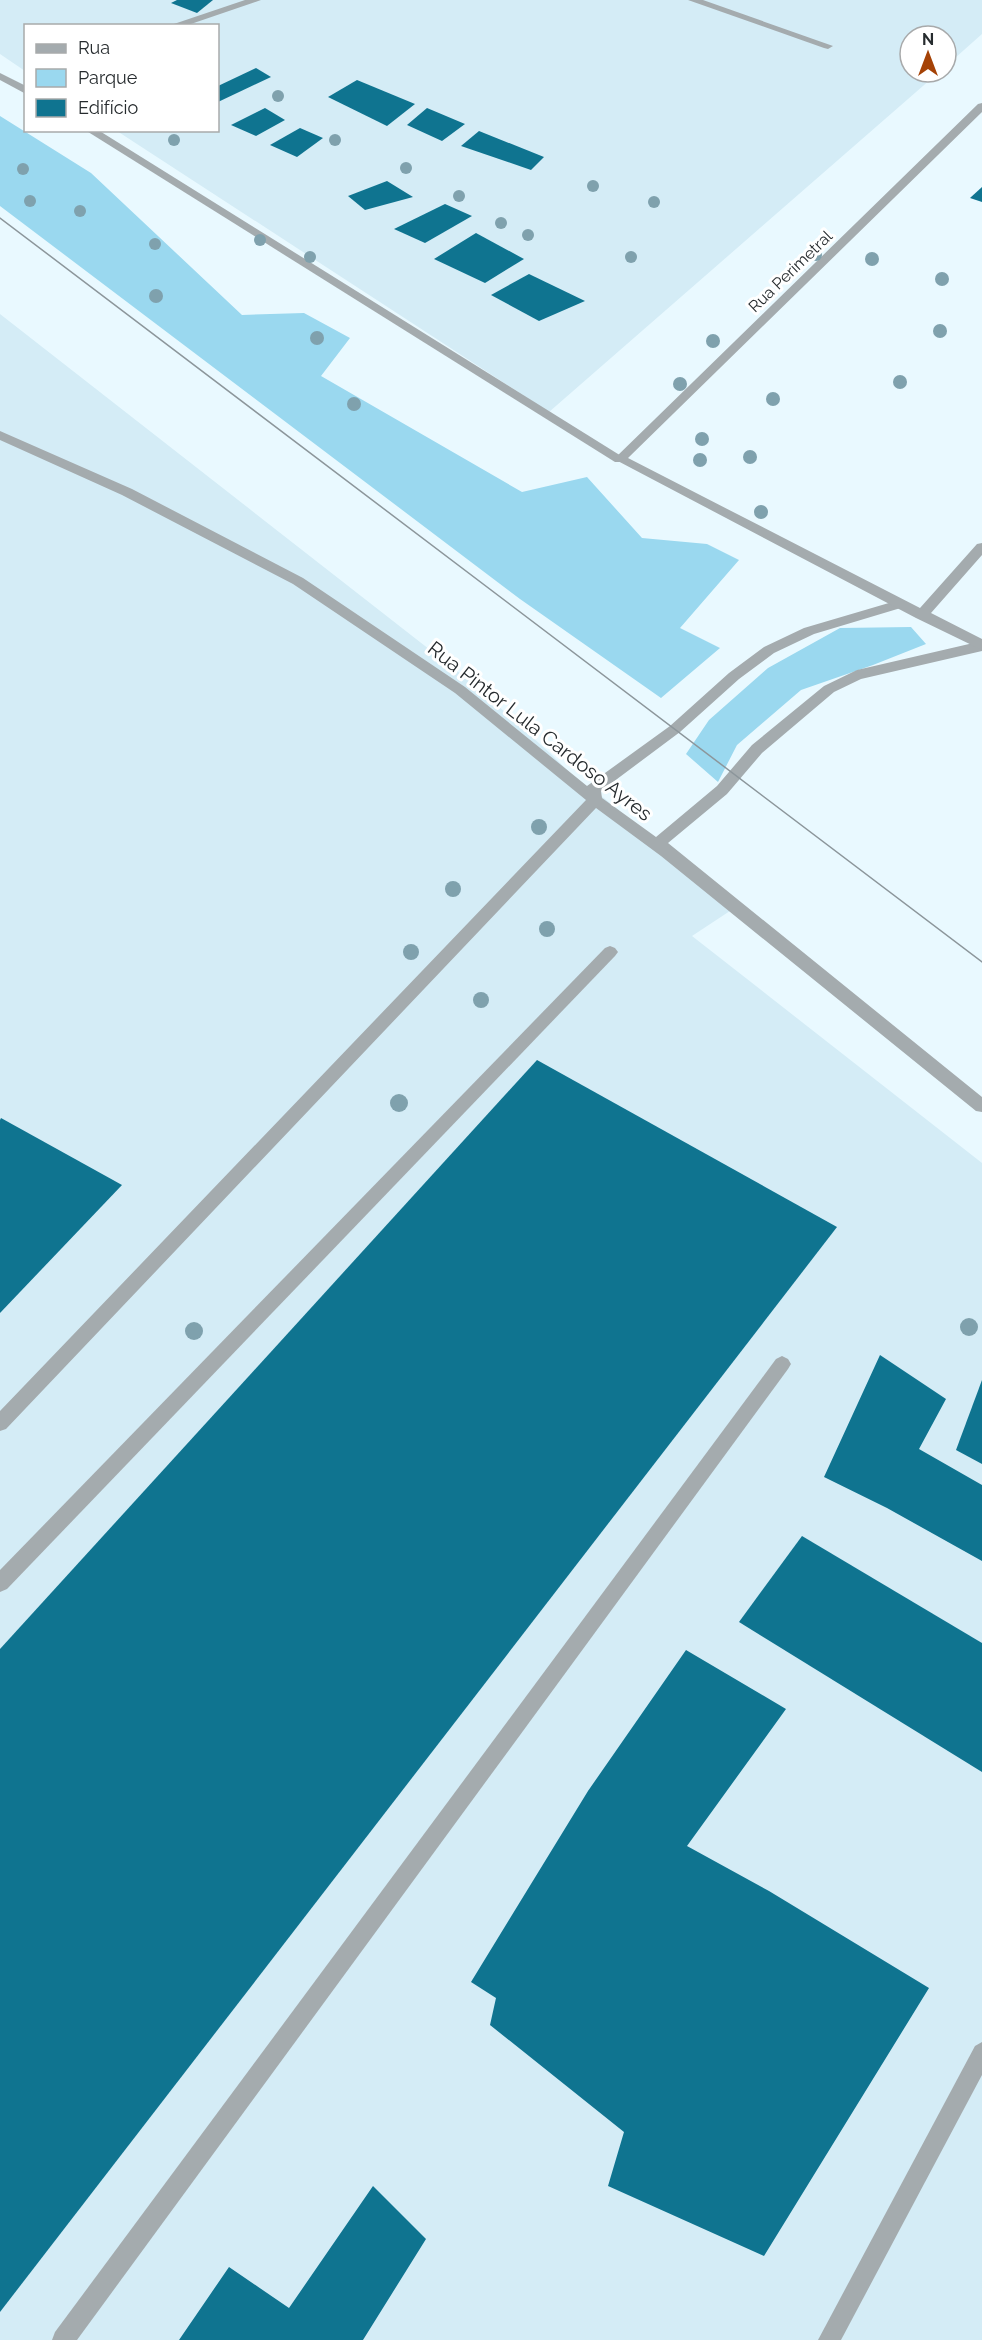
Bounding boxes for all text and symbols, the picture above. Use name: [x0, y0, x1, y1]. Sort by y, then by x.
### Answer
legend: [24, 24, 219, 132]
north arrow: [898, 24, 958, 84]
text: N: [922, 30, 934, 49]
text: Rua: [78, 37, 110, 58]
text: Parque: [78, 67, 138, 88]
text: Edifício: [78, 97, 138, 118]
street label: Rua Perimetral: [745, 226, 837, 316]
street label: Rua Pintor Lula Cardoso Ayres: [423, 636, 657, 826]

